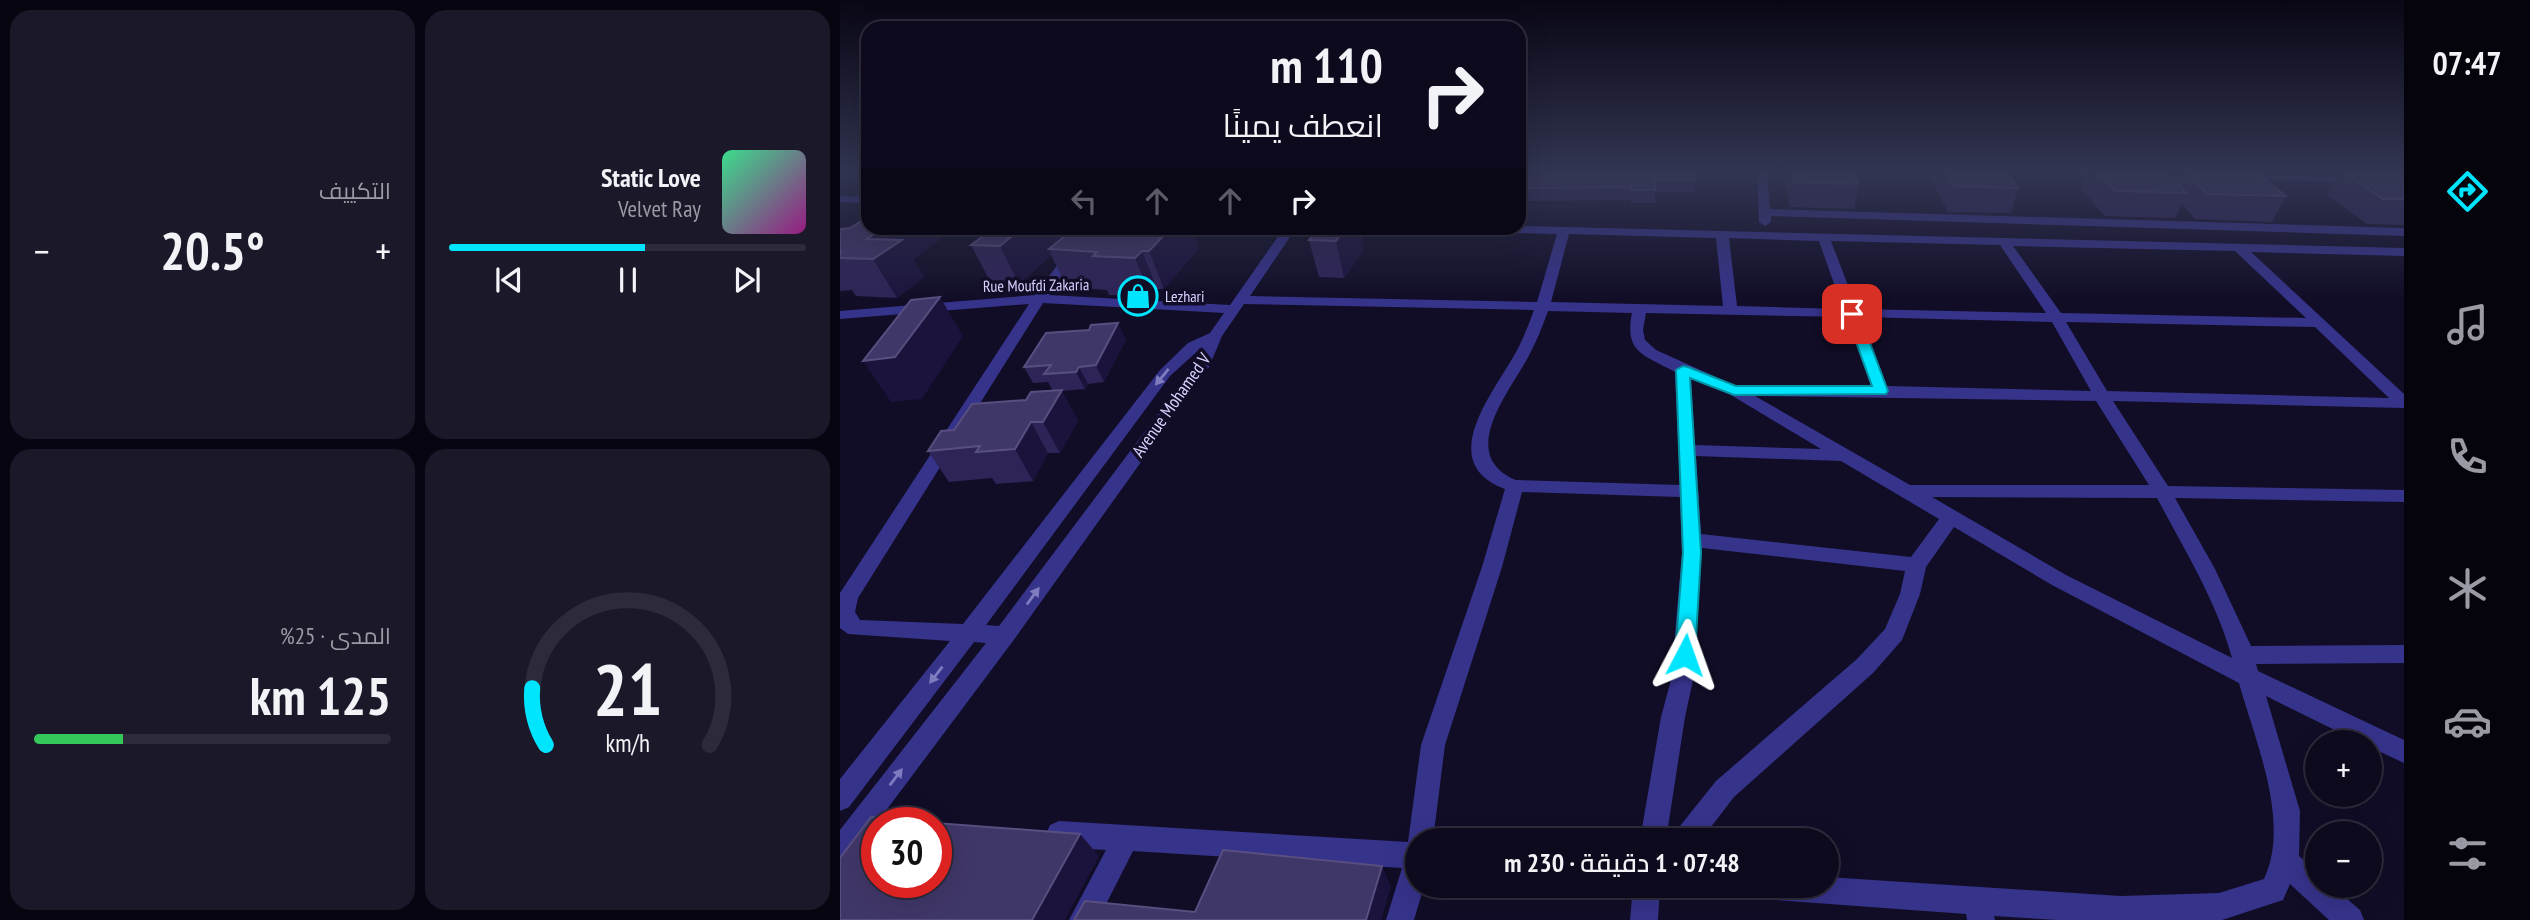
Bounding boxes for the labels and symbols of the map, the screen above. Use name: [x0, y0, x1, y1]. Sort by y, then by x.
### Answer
street label: Rue Moufdi Zakaria: [983, 274, 1089, 296]
shop icon: Lezhari: [1117, 275, 1159, 317]
pin: [1822, 284, 1882, 344]
place label: Lezhari: [1165, 286, 1204, 306]
street label: Avenue Mohamed V: [1126, 348, 1216, 462]
one-way arrow: [1155, 367, 1170, 385]
one-way arrow: [1026, 587, 1040, 605]
position arrow: [1648, 618, 1722, 692]
one-way arrow: [929, 666, 944, 684]
one-way arrow: [888, 768, 902, 786]
speed limit sign: 30: [861, 807, 952, 898]

